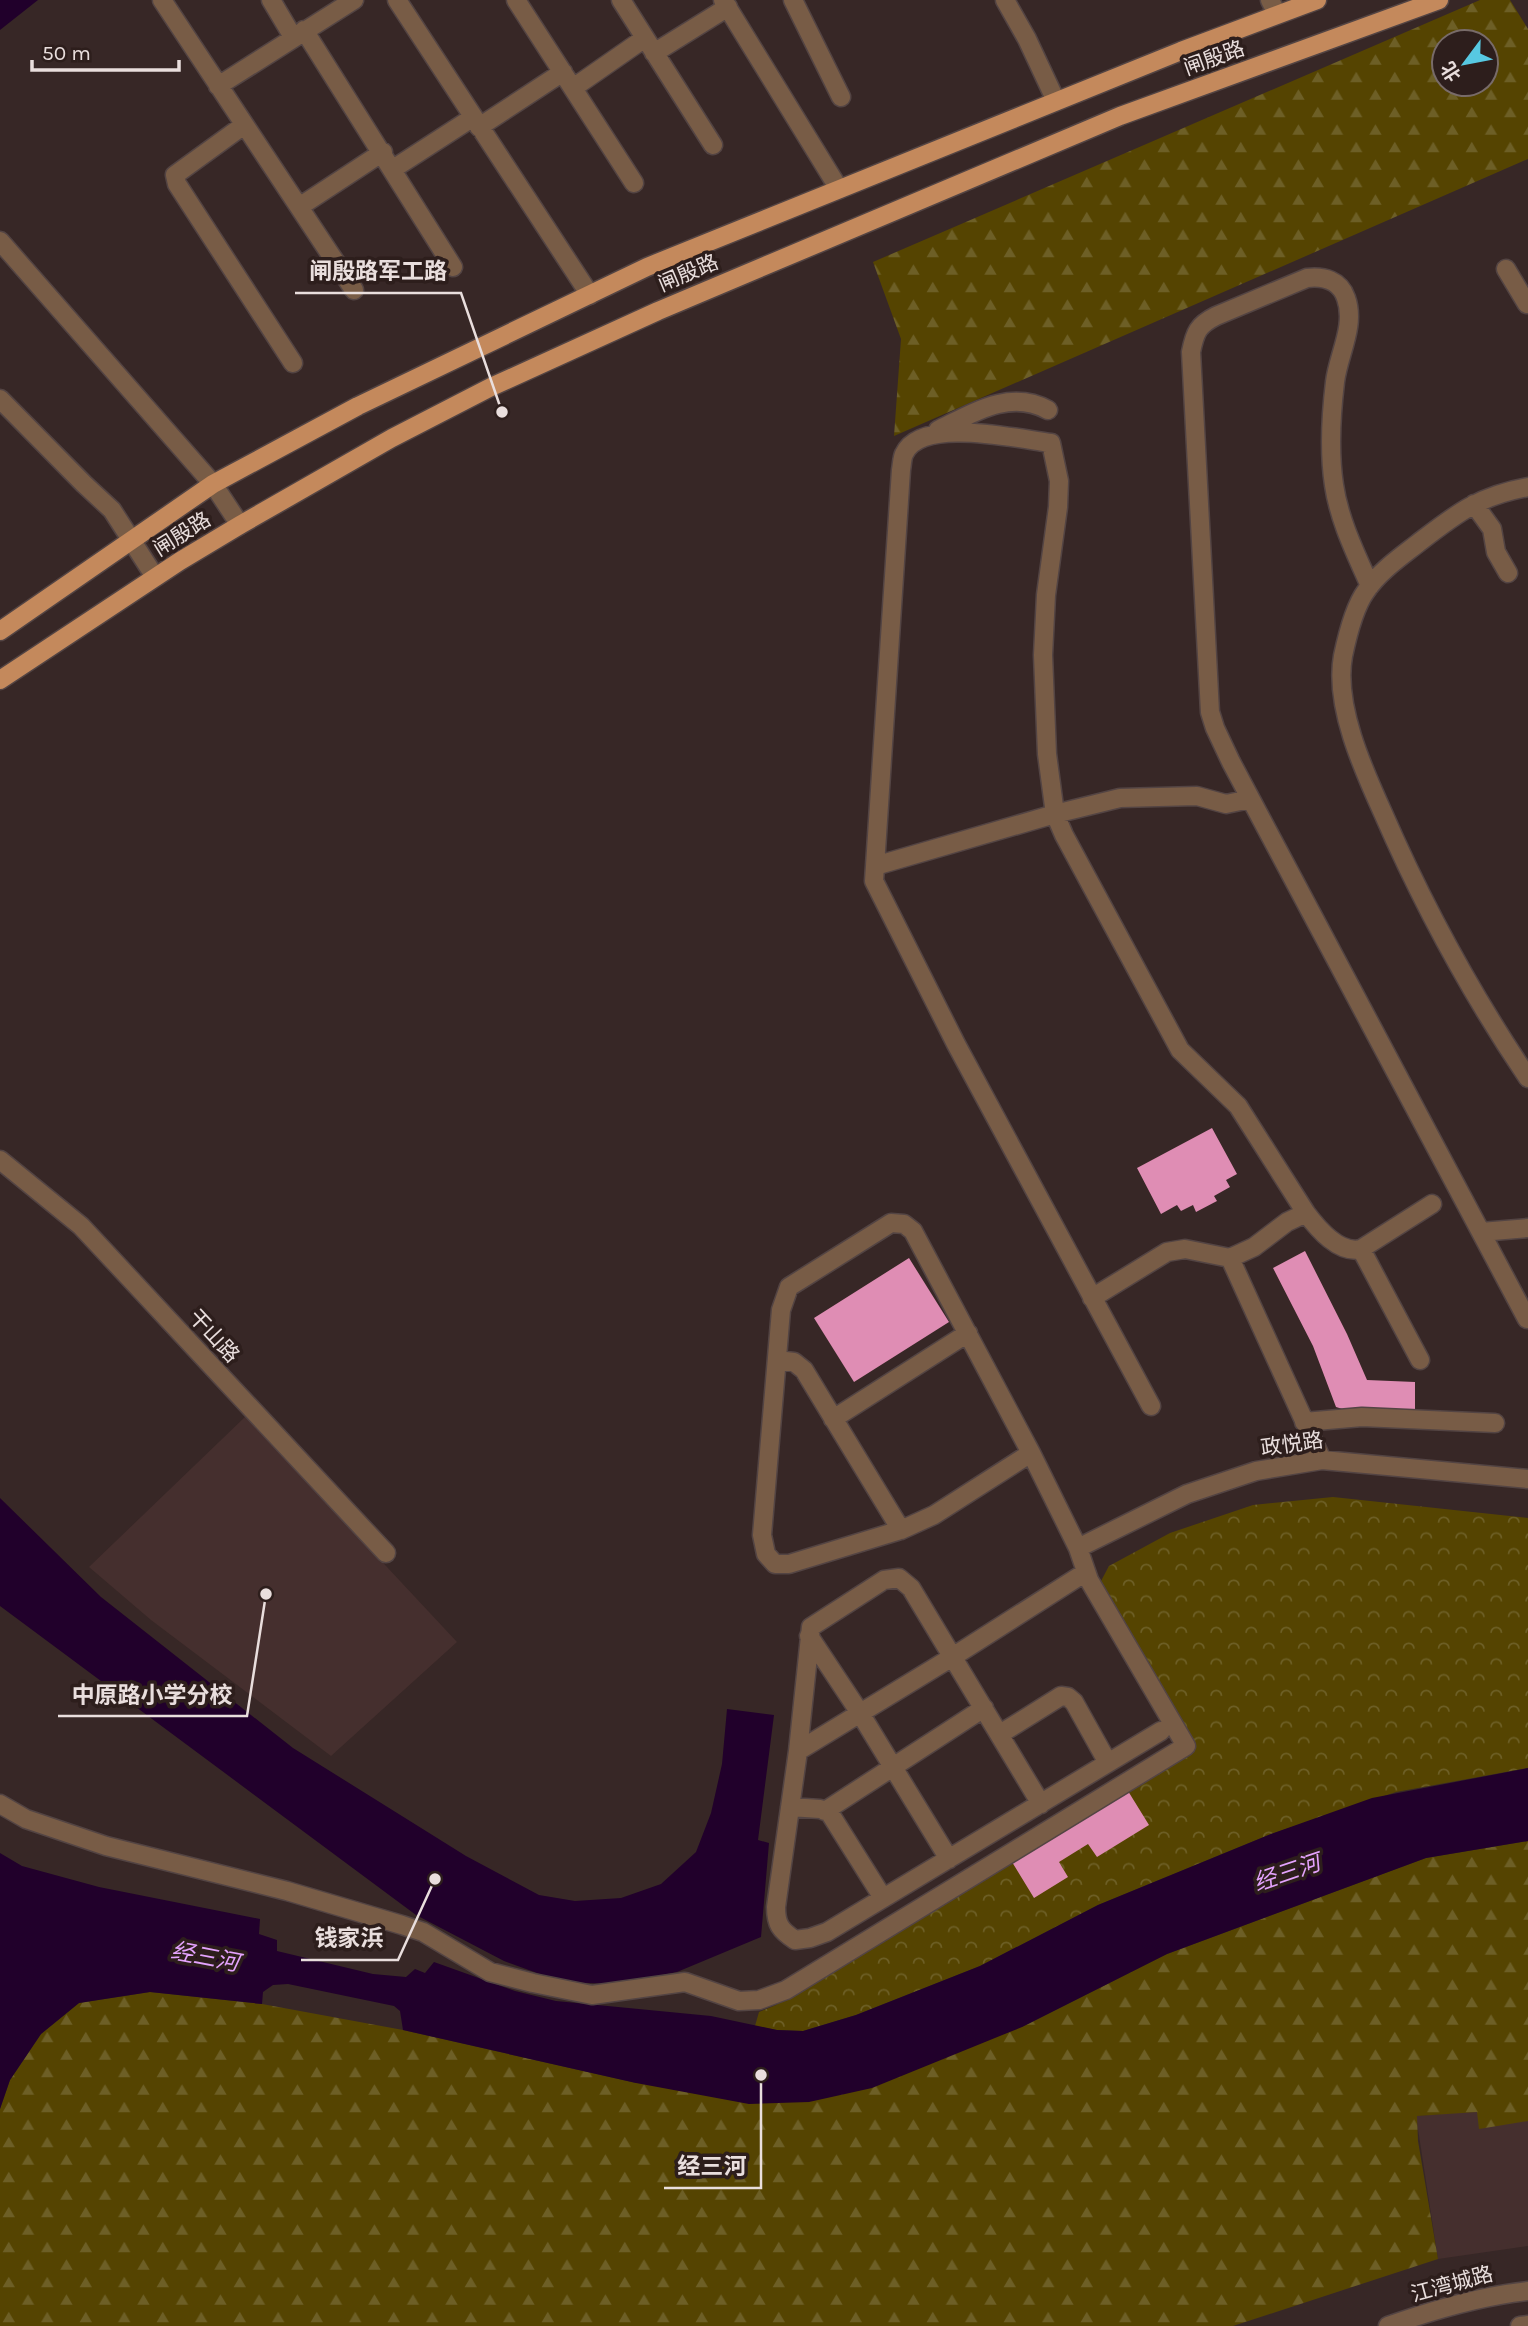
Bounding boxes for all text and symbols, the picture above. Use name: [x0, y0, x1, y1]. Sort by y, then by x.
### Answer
scale bar: [32, 28, 178, 72]
north arrow: [1430, 28, 1500, 98]
street label: 闸殷路: [1180, 36, 1248, 80]
text: 50 m: [42, 41, 91, 65]
text: 北: [1437, 58, 1466, 85]
callout: 闸殷路军工路: [295, 249, 461, 293]
street label: 闸殷路: [654, 250, 722, 296]
text: 闸殷路军工路: [309, 258, 447, 285]
street label: 闸殷路: [149, 507, 215, 561]
street label: 干山路: [184, 1305, 244, 1367]
street label: 政悦路: [1259, 1428, 1325, 1460]
callout: 中原路小学分校: [58, 1672, 247, 1716]
text: 中原路小学分校: [72, 1682, 233, 1709]
water label: 经三河: [1250, 1848, 1328, 1897]
callout: 钱家浜: [301, 1916, 398, 1960]
text: 钱家浜: [315, 1925, 384, 1952]
water label: 经三河: [169, 1937, 245, 1978]
callout: 经三河: [664, 2144, 761, 2188]
text: 经三河: [678, 2153, 747, 2180]
street label: 江湾城路: [1408, 2262, 1496, 2306]

